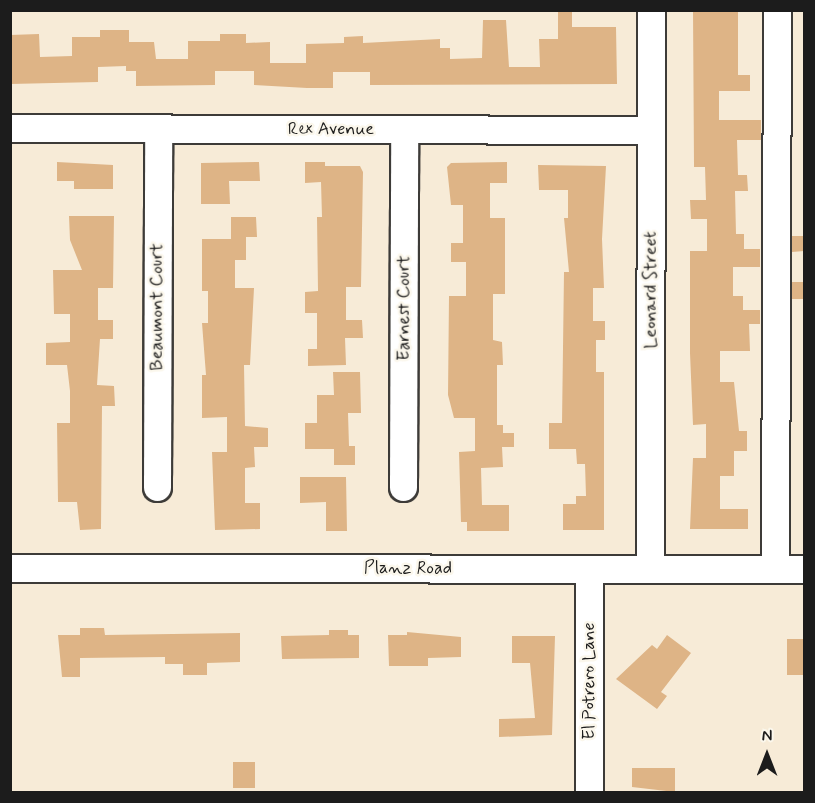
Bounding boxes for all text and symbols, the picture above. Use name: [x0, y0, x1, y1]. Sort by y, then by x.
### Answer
street label: Rex Avenue: [288, 118, 374, 140]
street label: Leonard Street: [640, 230, 662, 350]
street label: Beaumont Court: [146, 243, 168, 371]
street label: Earnest Court: [393, 255, 415, 361]
street label: Planz Road: [364, 557, 452, 579]
street label: El Potrero Lane: [578, 623, 600, 739]
north arrow: [737, 725, 797, 785]
text: N: [762, 726, 772, 747]

